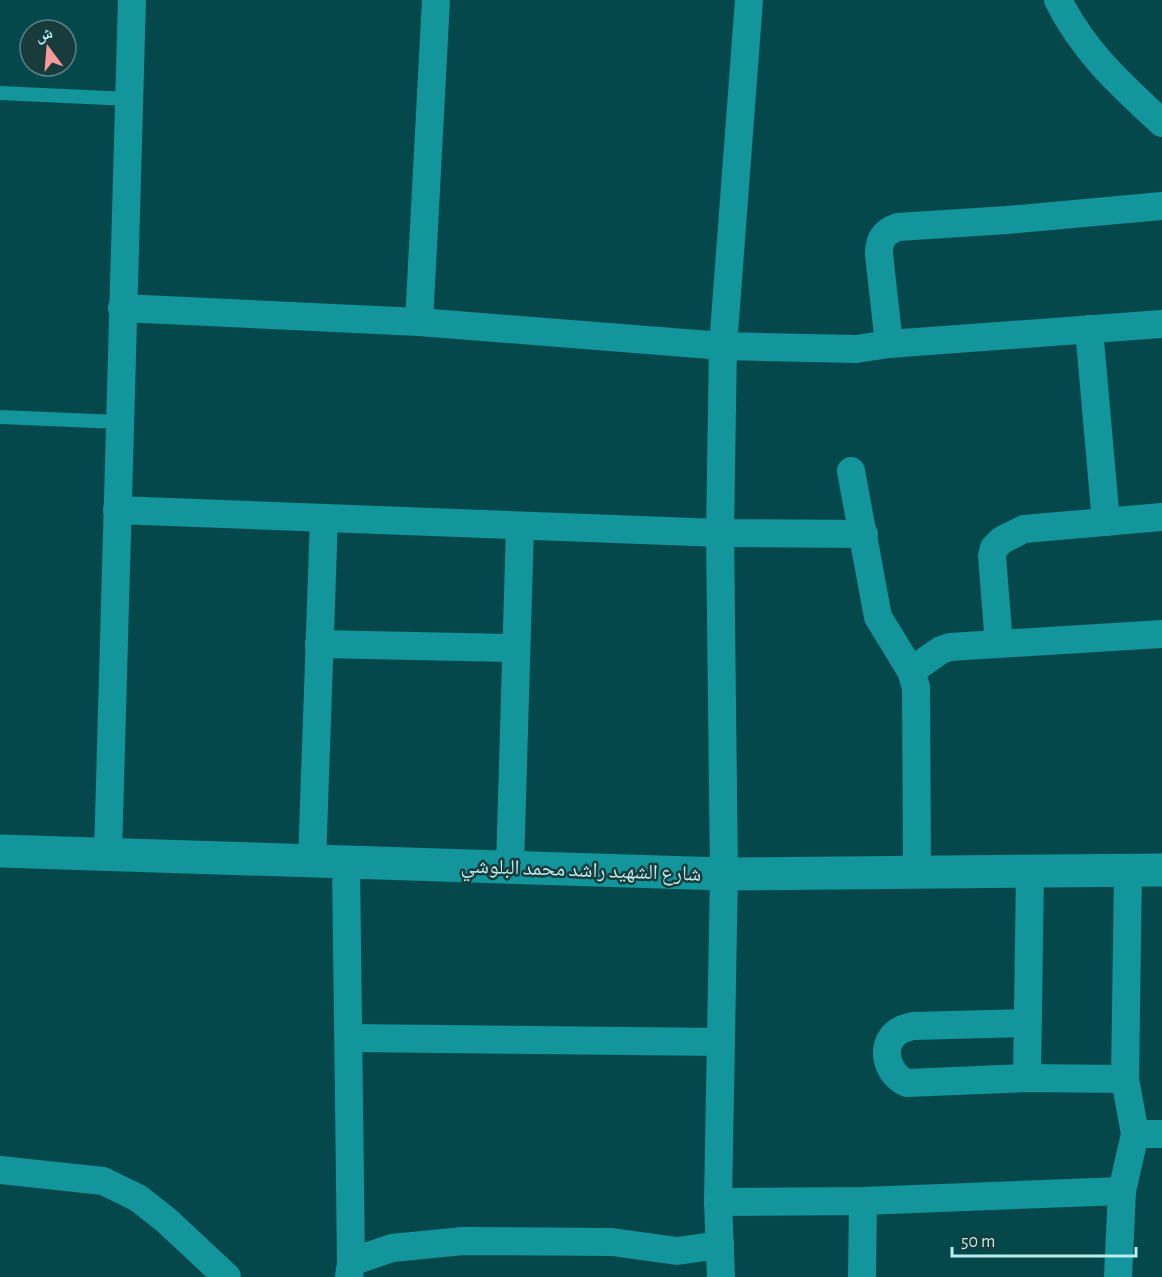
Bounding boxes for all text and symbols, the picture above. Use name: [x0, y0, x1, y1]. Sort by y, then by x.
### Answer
north arrow: [18, 18, 78, 78]
text: ش: [34, 25, 55, 46]
street label: شارع الشهيد راشد محمد البلوشي: [460, 855, 702, 890]
scale bar: [952, 1220, 1136, 1258]
text: 50 m: [961, 1233, 995, 1251]

